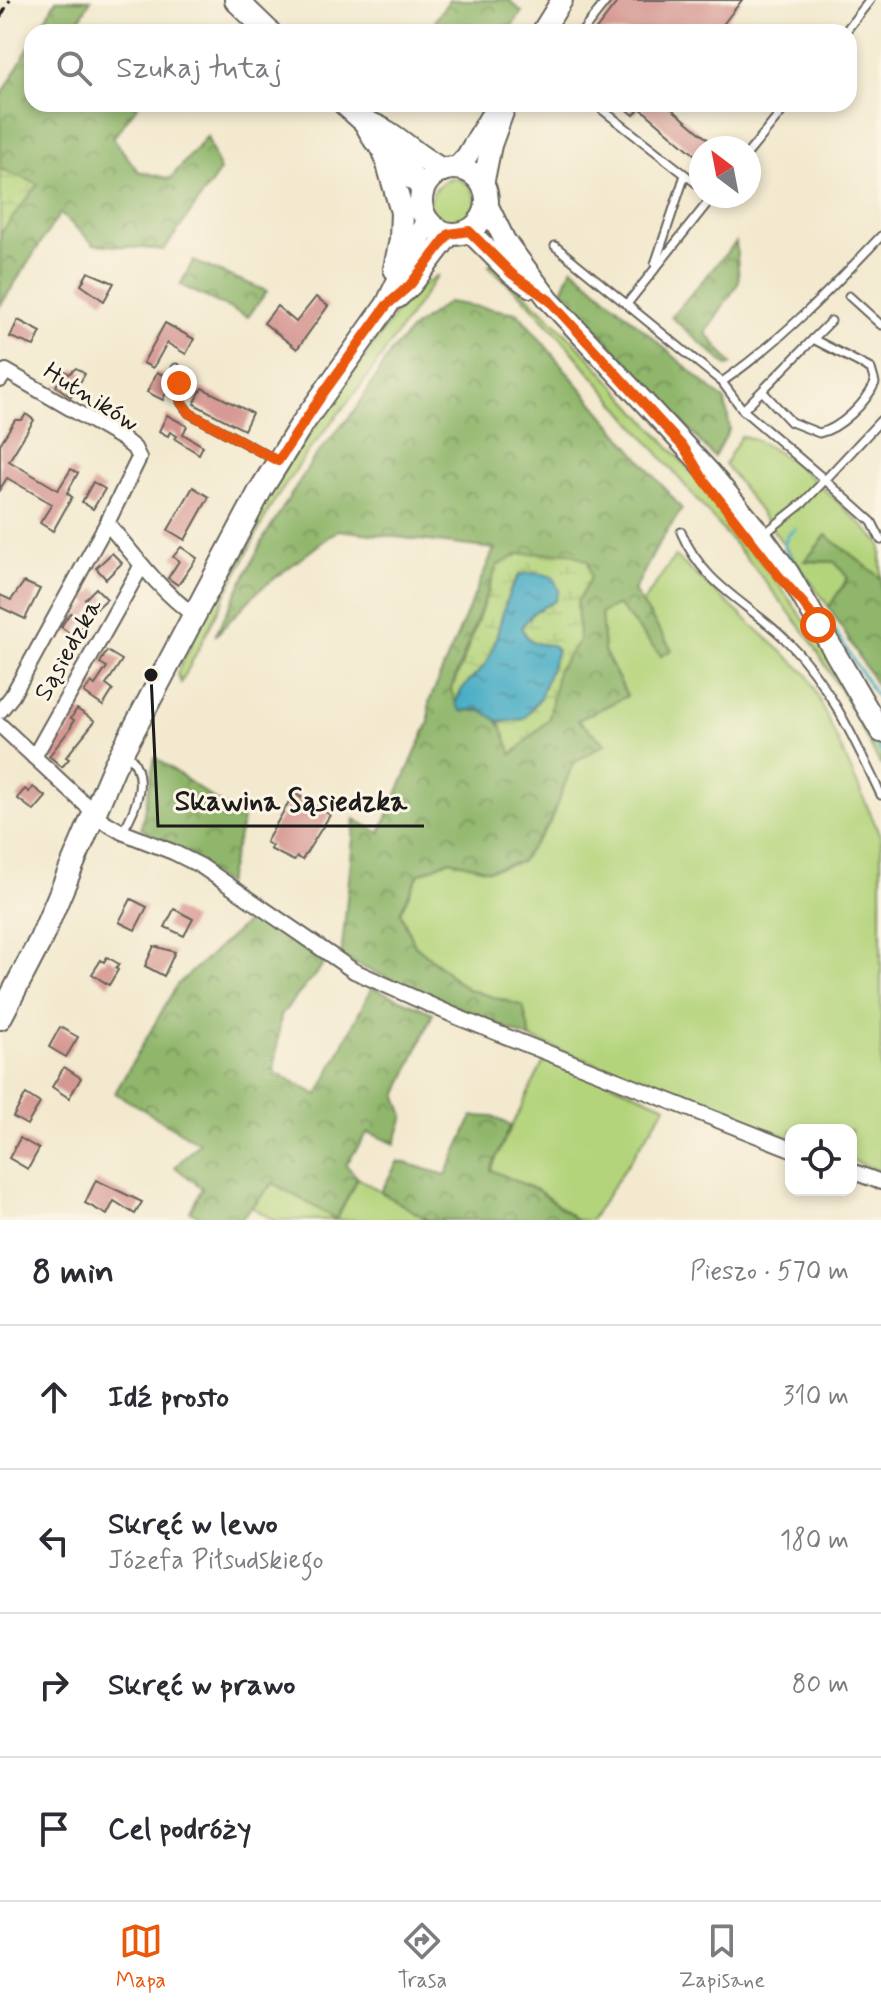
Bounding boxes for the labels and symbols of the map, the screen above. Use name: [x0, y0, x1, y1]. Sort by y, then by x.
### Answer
north arrow: [689, 136, 761, 208]
street label: Hutników: [37, 355, 145, 440]
route end: [161, 365, 197, 401]
street label: Sąsiedzka: [27, 592, 111, 707]
route start: [800, 607, 836, 643]
callout: Skawina Sąsiedzka: [158, 774, 424, 826]
text: Skawina Sąsiedzka: [175, 784, 408, 821]

